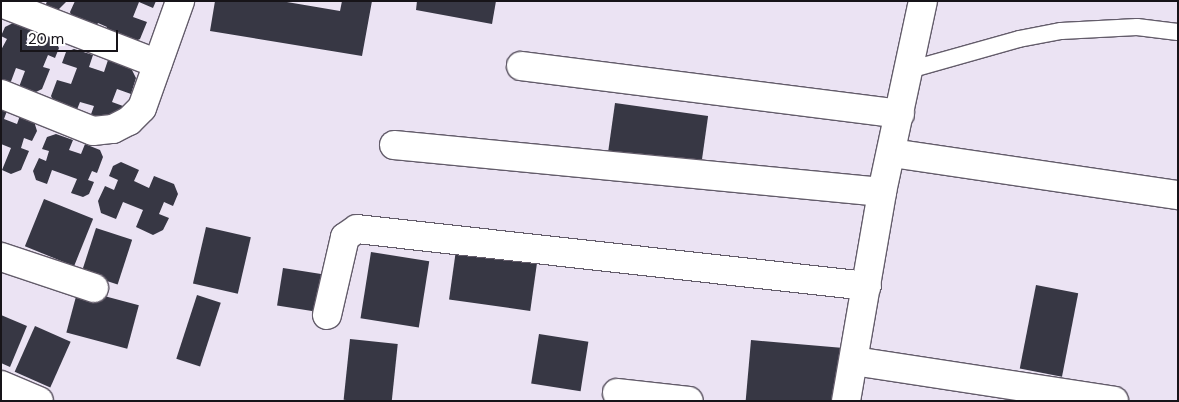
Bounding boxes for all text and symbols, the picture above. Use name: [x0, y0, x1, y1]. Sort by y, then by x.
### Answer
scale bar: [22, 20, 120, 52]
text: 20 m: [28, 29, 64, 49]

